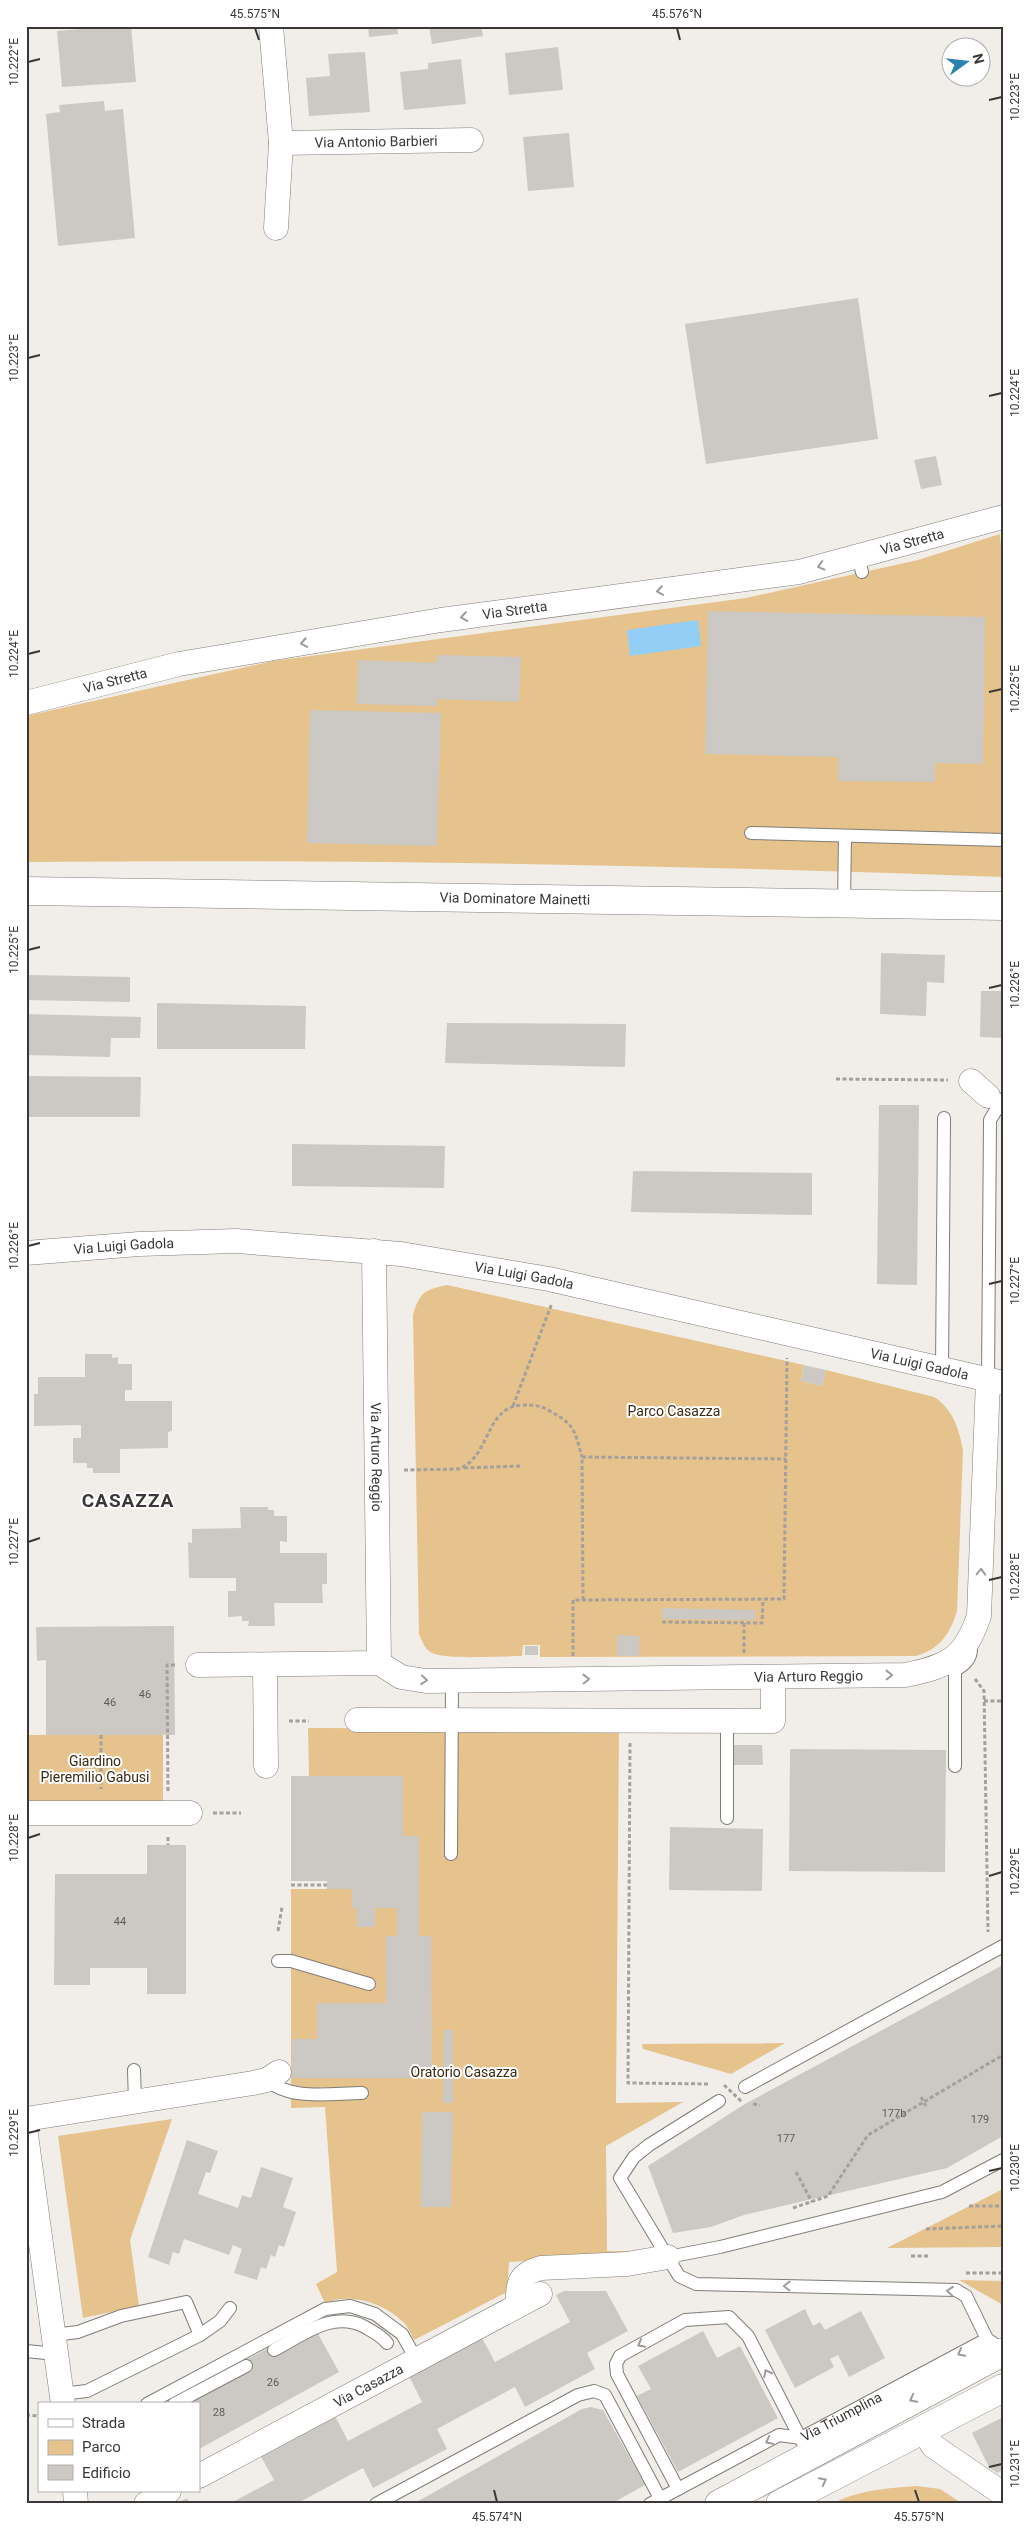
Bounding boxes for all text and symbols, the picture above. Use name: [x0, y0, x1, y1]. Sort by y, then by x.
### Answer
text: 45.575°N: [230, 7, 280, 21]
text: 45.576°N: [652, 7, 702, 21]
text: 10.222°E: [7, 38, 21, 86]
north arrow: [942, 38, 992, 88]
text: N: [970, 52, 988, 65]
text: 10.223°E: [1008, 73, 1022, 121]
street label: Via Antonio Barbieri: [314, 133, 438, 150]
text: 10.223°E: [7, 334, 21, 382]
text: 10.224°E: [1008, 369, 1022, 417]
street label: Via Stretta: [879, 525, 946, 558]
one-way arrow: [817, 561, 825, 571]
one-way arrow: [656, 585, 664, 596]
street label: Via Stretta: [481, 598, 548, 622]
one-way arrow: [460, 611, 468, 622]
text: 10.224°E: [7, 630, 21, 678]
one-way arrow: [300, 638, 308, 648]
street label: Via Stretta: [82, 664, 149, 696]
text: 10.225°E: [1008, 665, 1022, 713]
street label: Via Dominatore Mainetti: [439, 889, 590, 908]
text: 10.225°E: [7, 926, 21, 974]
text: 10.226°E: [1008, 961, 1022, 1009]
text: 10.226°E: [7, 1222, 21, 1270]
street label: Via Luigi Gadola: [73, 1235, 174, 1257]
text: 10.227°E: [1008, 1257, 1022, 1305]
street label: Via Luigi Gadola: [473, 1259, 575, 1292]
street label: Via Luigi Gadola: [869, 1345, 970, 1383]
street label: Via Arturo Reggio: [368, 1402, 385, 1512]
park label: Parco Casazza: [628, 1403, 720, 1419]
district label: CASAZZA: [82, 1489, 174, 1512]
text: 10.227°E: [7, 1518, 21, 1566]
text: 10.228°E: [1008, 1553, 1022, 1601]
one-way arrow: [975, 1568, 986, 1576]
street label: Via Arturo Reggio: [754, 1668, 863, 1685]
one-way arrow: [885, 1670, 893, 1680]
one-way arrow: [582, 1673, 590, 1684]
one-way arrow: [420, 1674, 428, 1685]
house number: 46: [139, 1688, 151, 1701]
house number: 46: [104, 1696, 116, 1709]
park label: Giardino Pieremilio Gabusi: [40, 1753, 150, 1785]
text: 10.228°E: [7, 1814, 21, 1862]
text: 10.229°E: [1008, 1848, 1022, 1896]
house number: 44: [114, 1915, 126, 1928]
park label: Oratorio Casazza: [411, 2064, 517, 2080]
house number: 177b: [882, 2107, 906, 2120]
text: 10.229°E: [7, 2109, 21, 2157]
house number: 179: [971, 2113, 989, 2126]
house number: 177: [777, 2132, 795, 2145]
text: 10.230°E: [1008, 2144, 1022, 2192]
one-way arrow: [783, 2281, 790, 2291]
one-way arrow: [945, 2285, 953, 2296]
one-way arrow: [637, 2338, 646, 2348]
one-way arrow: [957, 2347, 966, 2357]
street label: Via Casazza: [331, 2361, 406, 2411]
one-way arrow: [763, 2369, 773, 2378]
house number: 26: [267, 2376, 279, 2389]
street label: Via Triumplina: [798, 2389, 884, 2445]
one-way arrow: [909, 2393, 918, 2403]
legend: [38, 2402, 200, 2492]
house number: 28: [213, 2406, 225, 2419]
text: Strada: [82, 2414, 125, 2432]
one-way arrow: [765, 2435, 774, 2445]
text: Parco: [82, 2438, 121, 2456]
text: 10.231°E: [1008, 2440, 1022, 2488]
text: Edificio: [82, 2464, 131, 2482]
one-way arrow: [818, 2477, 827, 2487]
text: 45.574°N: [472, 2510, 522, 2524]
text: 45.575°N: [894, 2510, 944, 2524]

